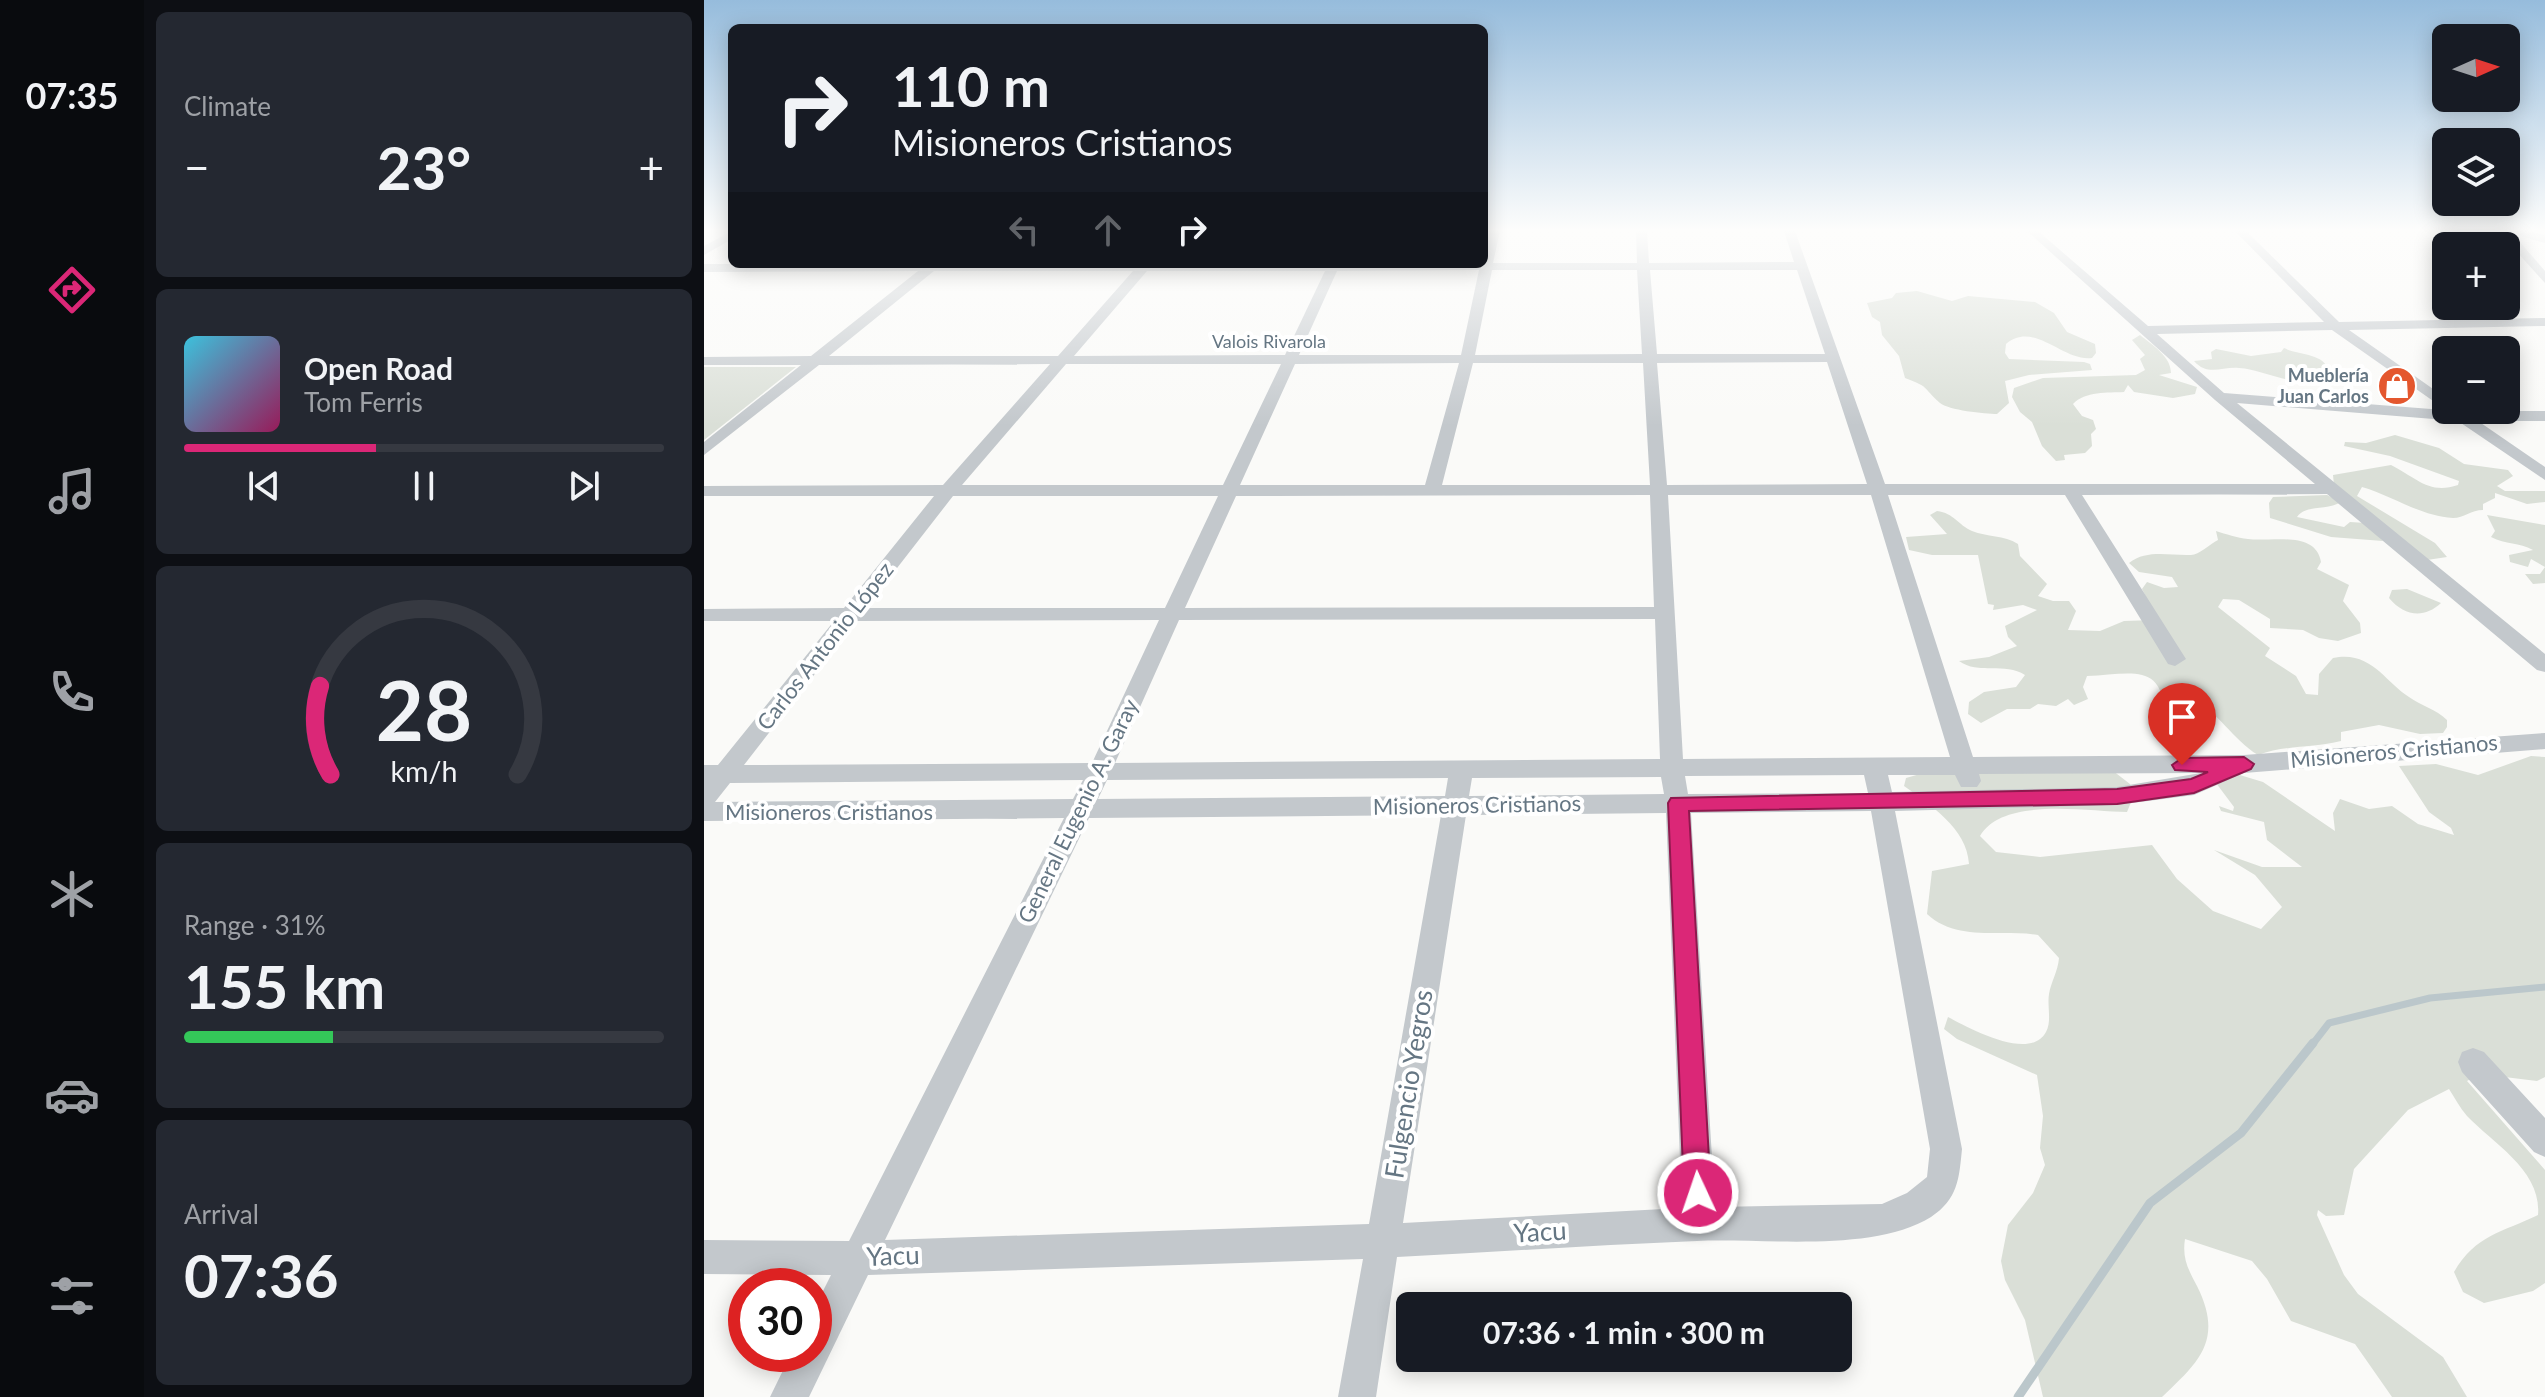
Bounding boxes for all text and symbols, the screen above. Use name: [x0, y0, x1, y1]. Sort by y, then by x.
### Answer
north arrow: [2432, 24, 2520, 112]
map controls: [2432, 24, 2520, 424]
text: 110 m: [892, 52, 1050, 119]
icon: right: [760, 56, 864, 160]
text: 07:35: [26, 73, 118, 117]
text: Climate: [184, 90, 271, 122]
text: Misioneros Cristianos: [892, 120, 1233, 164]
button: layers: [2432, 128, 2520, 216]
text: 23°: [377, 131, 471, 203]
text: −: [184, 141, 210, 193]
text: +: [638, 141, 664, 193]
icon: left: [1002, 208, 1046, 252]
icon: ahead: [1086, 208, 1130, 252]
icon: right: [1170, 208, 1214, 252]
button: +: [2432, 232, 2520, 320]
icon: directions: [44, 262, 100, 318]
street label: Valois Rivarola: [1212, 330, 1326, 352]
button: −: [2432, 336, 2520, 424]
text: Open Road: [304, 350, 453, 386]
place label: Mueblería Juan Carlos: [2277, 364, 2369, 407]
shop icon: Mueblería Juan Carlos: [2376, 365, 2418, 407]
text: Tom Ferris: [304, 386, 423, 418]
icon: music: [44, 463, 100, 519]
icon: previous: [242, 464, 286, 508]
icon: pause: [402, 464, 446, 508]
icon: next: [562, 464, 606, 508]
street label: Carlos Antonio López: [751, 556, 899, 735]
text: 28: [376, 658, 472, 758]
icon: phone: [44, 664, 100, 720]
pin: [2148, 683, 2216, 765]
street label: General Eugenio A. Garay: [1012, 694, 1144, 927]
icon: arrive: [2160, 695, 2204, 739]
street label: Misioneros Cristianos: [2289, 728, 2499, 773]
text: km/h: [391, 754, 457, 788]
street label: Misioneros Cristianos: [1373, 789, 1581, 820]
street label: Misioneros Cristianos: [725, 798, 933, 825]
icon: climate: [44, 866, 100, 922]
text: Range · 31%: [184, 909, 326, 941]
text: 155 km: [184, 950, 385, 1022]
street label: Fulgencio Yegros: [1377, 987, 1439, 1180]
icon: car: [44, 1067, 100, 1123]
position arrow: [1656, 1151, 1740, 1235]
text: Arrival: [184, 1198, 259, 1230]
street label: Yacu: [1513, 1214, 1567, 1248]
street label: Yacu: [866, 1238, 920, 1272]
text: 07:36: [184, 1239, 339, 1311]
icon: filters: [44, 1268, 100, 1324]
speed limit sign: 30: [728, 1268, 832, 1372]
text: 07:36 · 1 min · 300 m: [1483, 1314, 1765, 1350]

